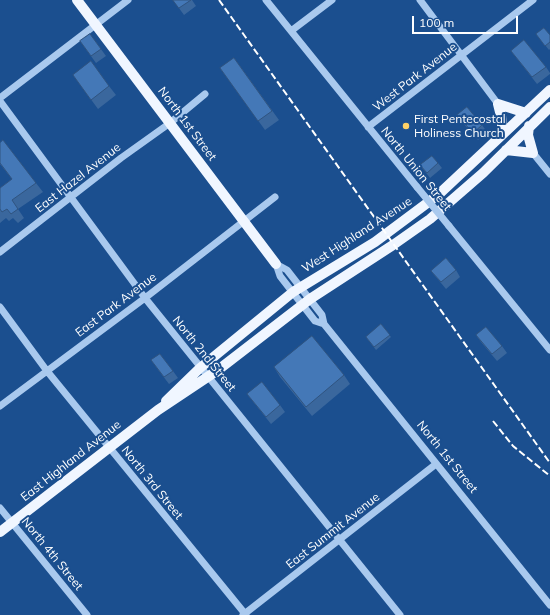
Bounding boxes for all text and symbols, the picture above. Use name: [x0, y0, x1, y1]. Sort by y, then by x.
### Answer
scale bar: [414, 8, 520, 34]
text: 100 m: [419, 15, 454, 30]
street label: West Park Avenue: [370, 40, 460, 114]
street label: North 1st Street: [155, 84, 219, 164]
place label: First Pentecostal Holiness Church: [414, 112, 506, 140]
marker: First Pentecostal Holiness Church: [401, 121, 411, 131]
street label: North Union Street: [378, 124, 454, 214]
street label: East Hazel Avenue: [33, 140, 123, 216]
street label: West Highland Avenue: [299, 194, 415, 276]
street label: East Park Avenue: [73, 270, 159, 340]
street label: North 2nd Street: [169, 313, 239, 395]
street label: East Highland Avenue: [18, 417, 124, 505]
street label: North 1st Street: [414, 418, 480, 496]
street label: North 3rd Street: [118, 444, 186, 522]
street label: East Summit Avenue: [283, 490, 383, 572]
street label: North 4th Street: [18, 515, 86, 593]

